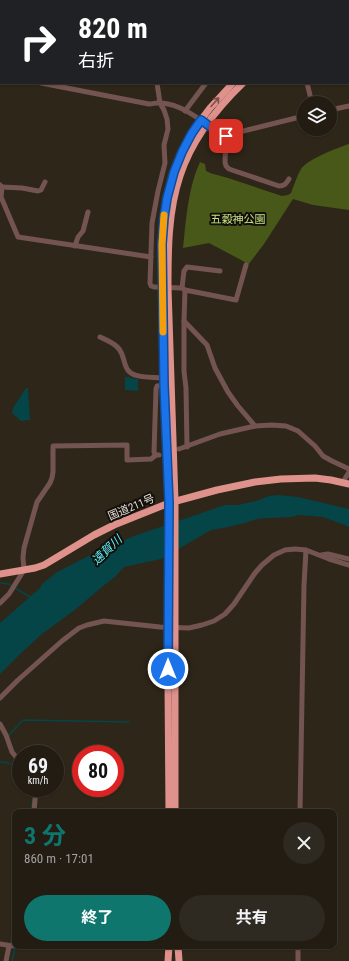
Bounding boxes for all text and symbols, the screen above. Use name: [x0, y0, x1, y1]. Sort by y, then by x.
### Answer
text: 820 m: [78, 12, 148, 45]
icon: right: [12, 16, 64, 68]
text: 右折: [78, 50, 114, 71]
map controls: [297, 96, 337, 136]
button: layers: [297, 96, 337, 136]
one-way arrow: [211, 97, 220, 107]
pin: [209, 119, 243, 153]
icon: arrive: [215, 125, 237, 147]
park label: 五穀神公園: [211, 213, 266, 226]
street label: 国道211号: [106, 492, 156, 523]
water label: 遠賀川: [89, 531, 126, 567]
position arrow: [147, 648, 189, 690]
speed limit sign: 80: [72, 745, 124, 797]
text: 69: [28, 754, 48, 778]
text: km/h: [28, 775, 48, 786]
text: 3 分: [24, 822, 66, 850]
button: close: [283, 822, 325, 864]
text: 860 m · 17:01: [24, 851, 94, 866]
button: 終了: [24, 895, 171, 941]
button: 共有: [179, 895, 325, 941]

